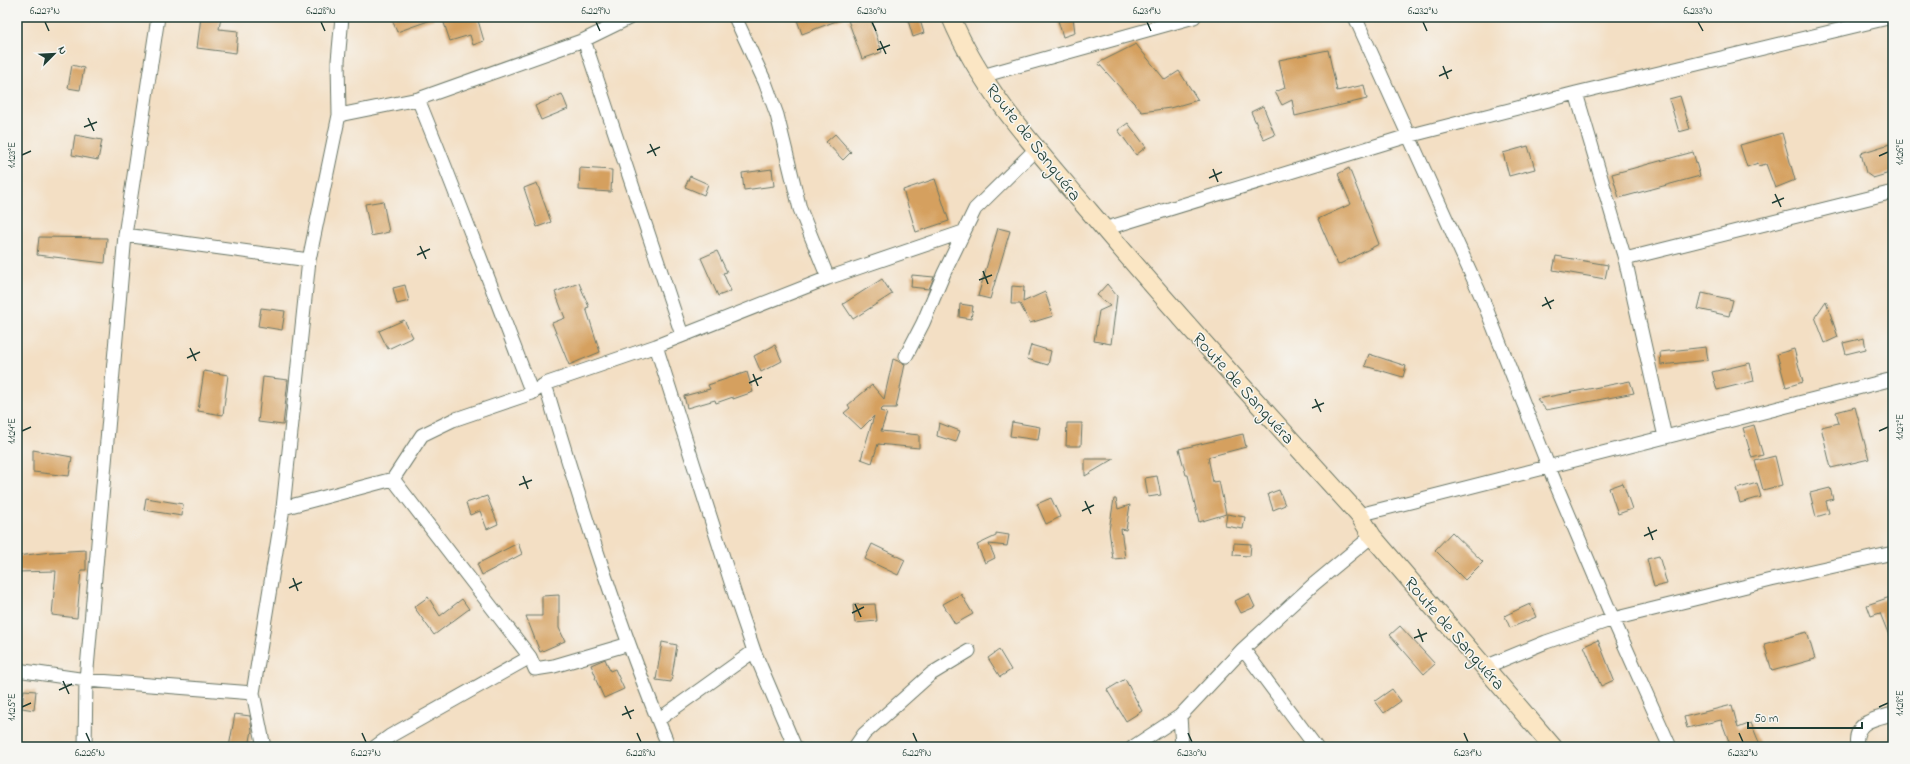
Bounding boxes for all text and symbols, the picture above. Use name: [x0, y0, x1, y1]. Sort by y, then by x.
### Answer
text: 6.227°N: [30, 4, 60, 19]
text: 6.228°N: [306, 4, 336, 19]
text: 6.229°N: [582, 4, 611, 19]
text: 6.230°N: [857, 4, 887, 19]
text: 6.231°N: [1133, 4, 1161, 19]
text: 6.232°N: [1408, 4, 1438, 19]
text: 6.233°N: [1683, 4, 1713, 19]
north arrow: [34, 34, 74, 74]
text: N: [53, 44, 71, 57]
street label: Route de Sanguéra: [977, 79, 1087, 208]
text: 1.126°E: [1893, 139, 1908, 165]
text: 1.123°E: [5, 142, 20, 168]
street label: Route de Sanguéra: [1184, 328, 1300, 452]
text: 1.127°E: [1893, 414, 1908, 440]
text: 1.124°E: [5, 418, 20, 444]
street label: Route de Sanguéra: [1396, 572, 1510, 697]
text: 1.128°E: [1893, 690, 1908, 716]
text: 1.125°E: [5, 693, 20, 721]
scale bar: [1748, 704, 1862, 730]
text: 50 m: [1754, 710, 1778, 728]
text: 6.226°N: [75, 746, 105, 761]
text: 6.227°N: [351, 746, 381, 761]
text: 6.228°N: [626, 746, 656, 761]
text: 6.229°N: [903, 746, 932, 761]
text: 6.230°N: [1177, 746, 1207, 761]
text: 6.231°N: [1454, 746, 1482, 761]
text: 6.232°N: [1728, 746, 1758, 761]

